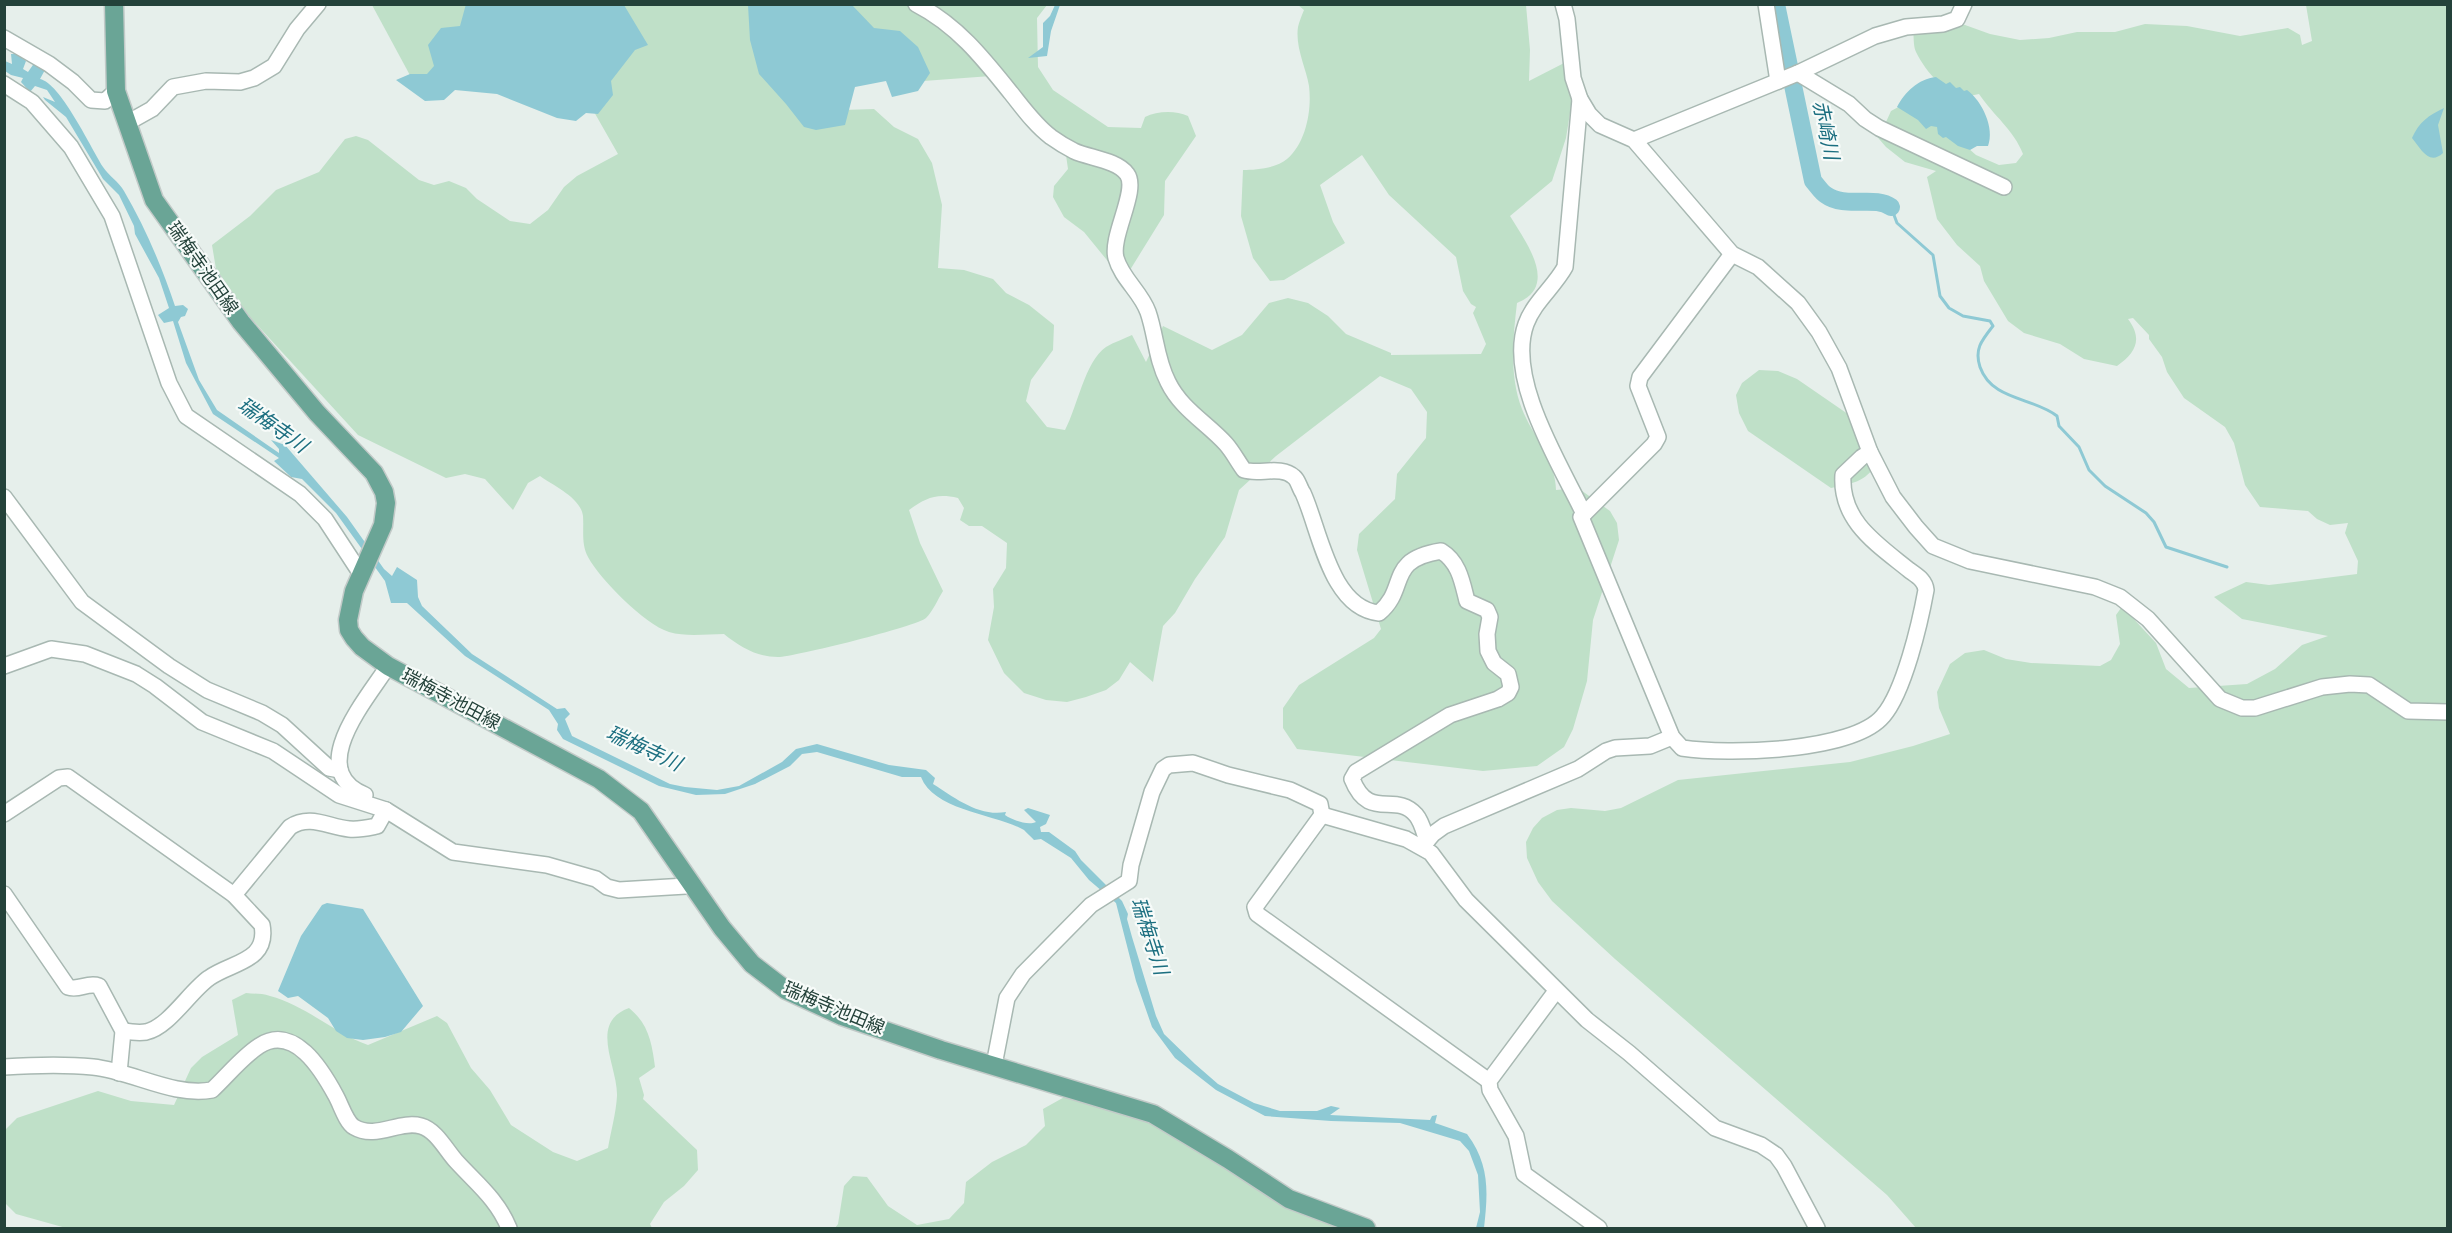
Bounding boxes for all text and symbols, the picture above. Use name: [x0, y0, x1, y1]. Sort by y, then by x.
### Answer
water label: 赤崎川: [1808, 98, 1844, 164]
street label: 瑞梅寺池田線: [163, 217, 243, 319]
water label: 瑞梅寺川: [233, 392, 314, 459]
street label: 瑞梅寺池田線: [398, 664, 504, 734]
water label: 瑞梅寺川: [603, 720, 687, 777]
water label: 瑞梅寺川: [1126, 894, 1174, 980]
street label: 瑞梅寺池田線: [780, 977, 888, 1039]

